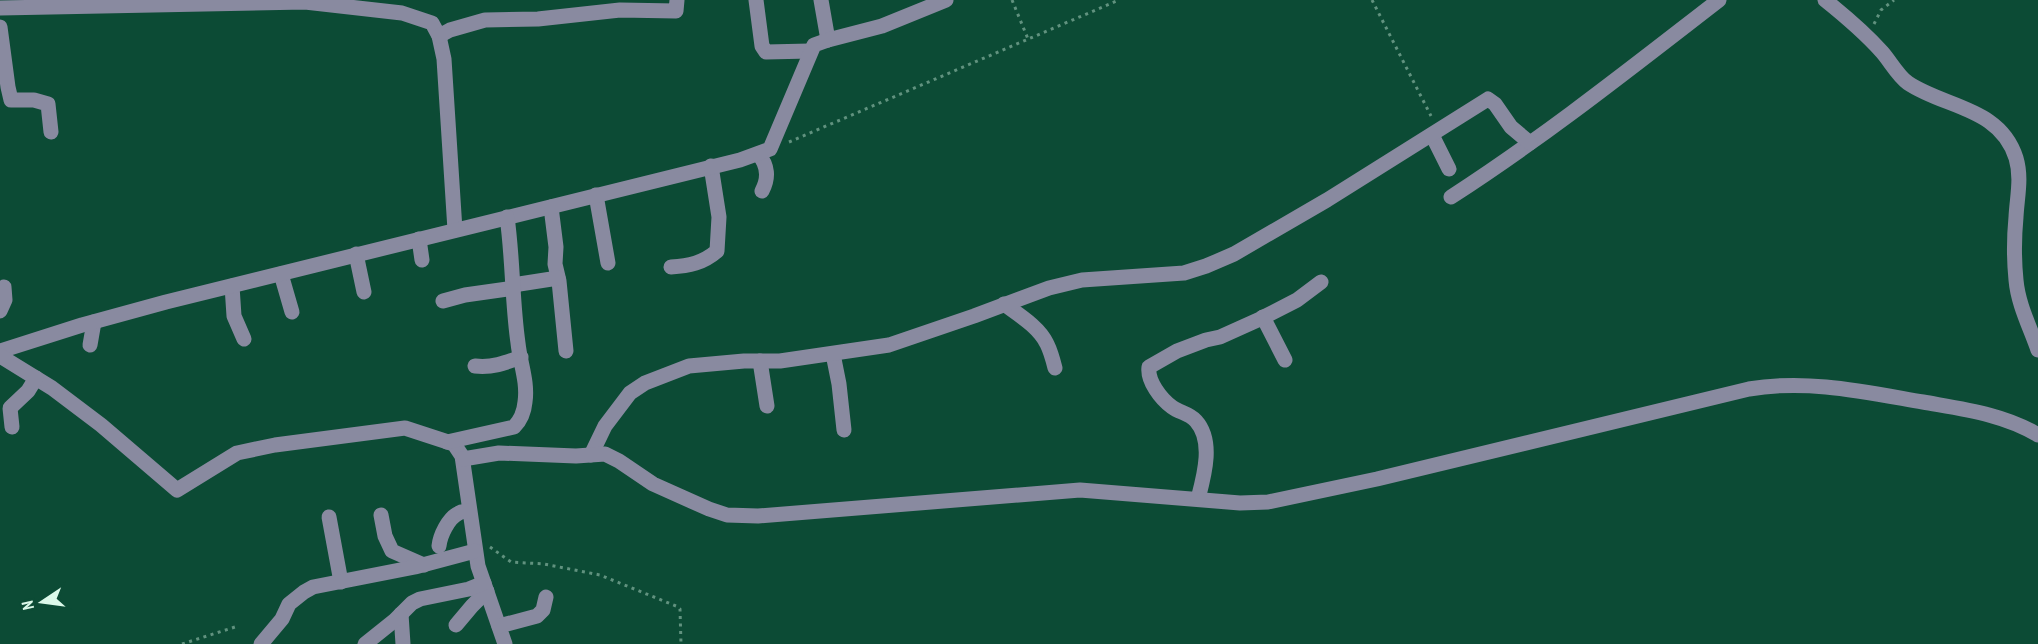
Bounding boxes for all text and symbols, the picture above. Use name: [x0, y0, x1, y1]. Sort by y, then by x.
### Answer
north arrow: [12, 572, 72, 632]
text: N: [17, 599, 38, 612]

